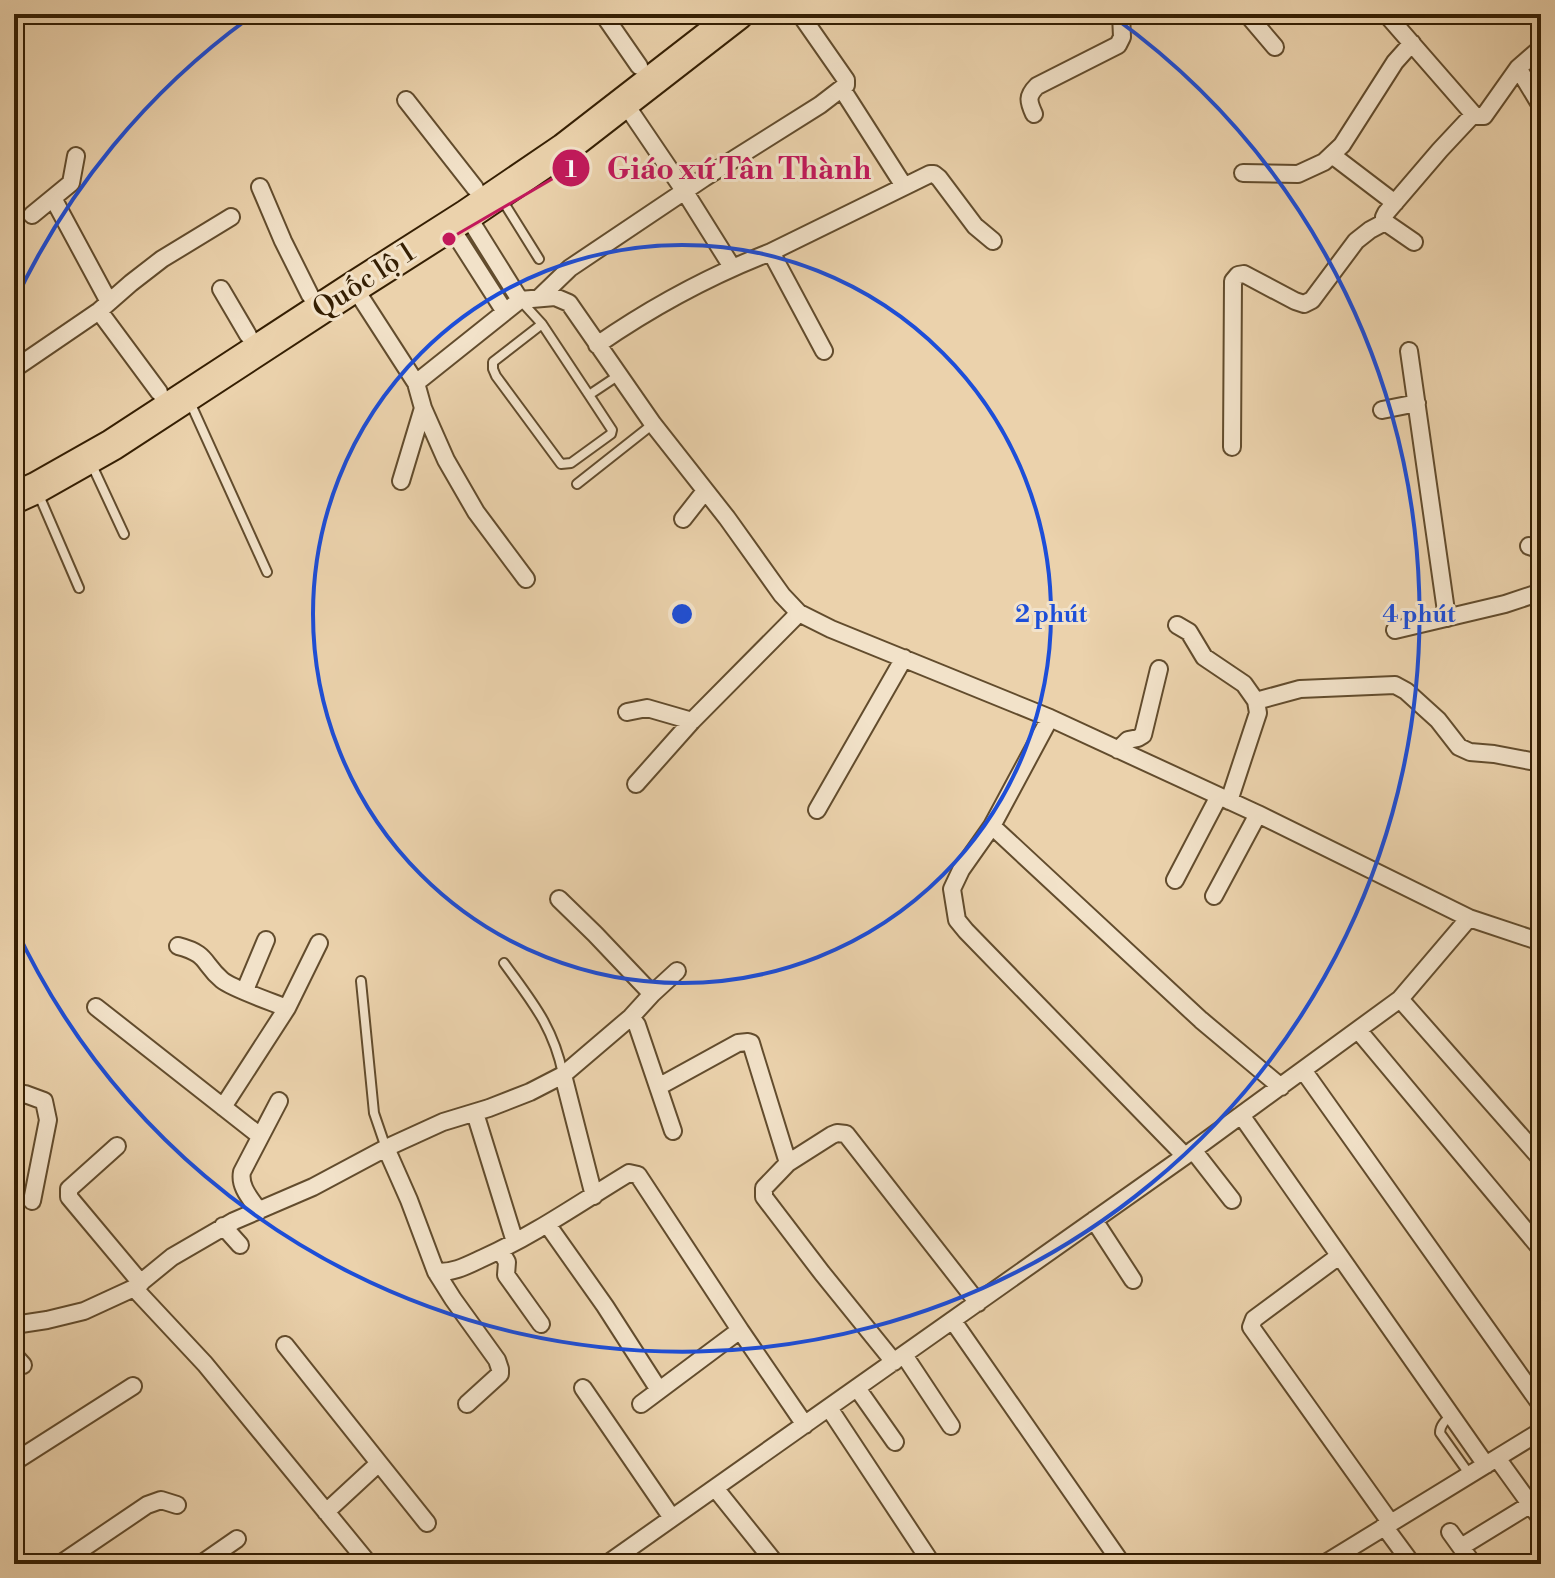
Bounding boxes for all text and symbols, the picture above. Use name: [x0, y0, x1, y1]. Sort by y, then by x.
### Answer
callout: Giáo xứ Tân Thành: [551, 141, 887, 195]
text: Giáo xứ Tân Thành: [607, 151, 872, 189]
text: 1: [565, 155, 577, 185]
street label: Quốc lộ 1: [306, 235, 422, 327]
centre of rings: [668, 600, 696, 628]
text: 2 phút: [1015, 600, 1088, 630]
text: 4 phút: [1382, 600, 1456, 630]

